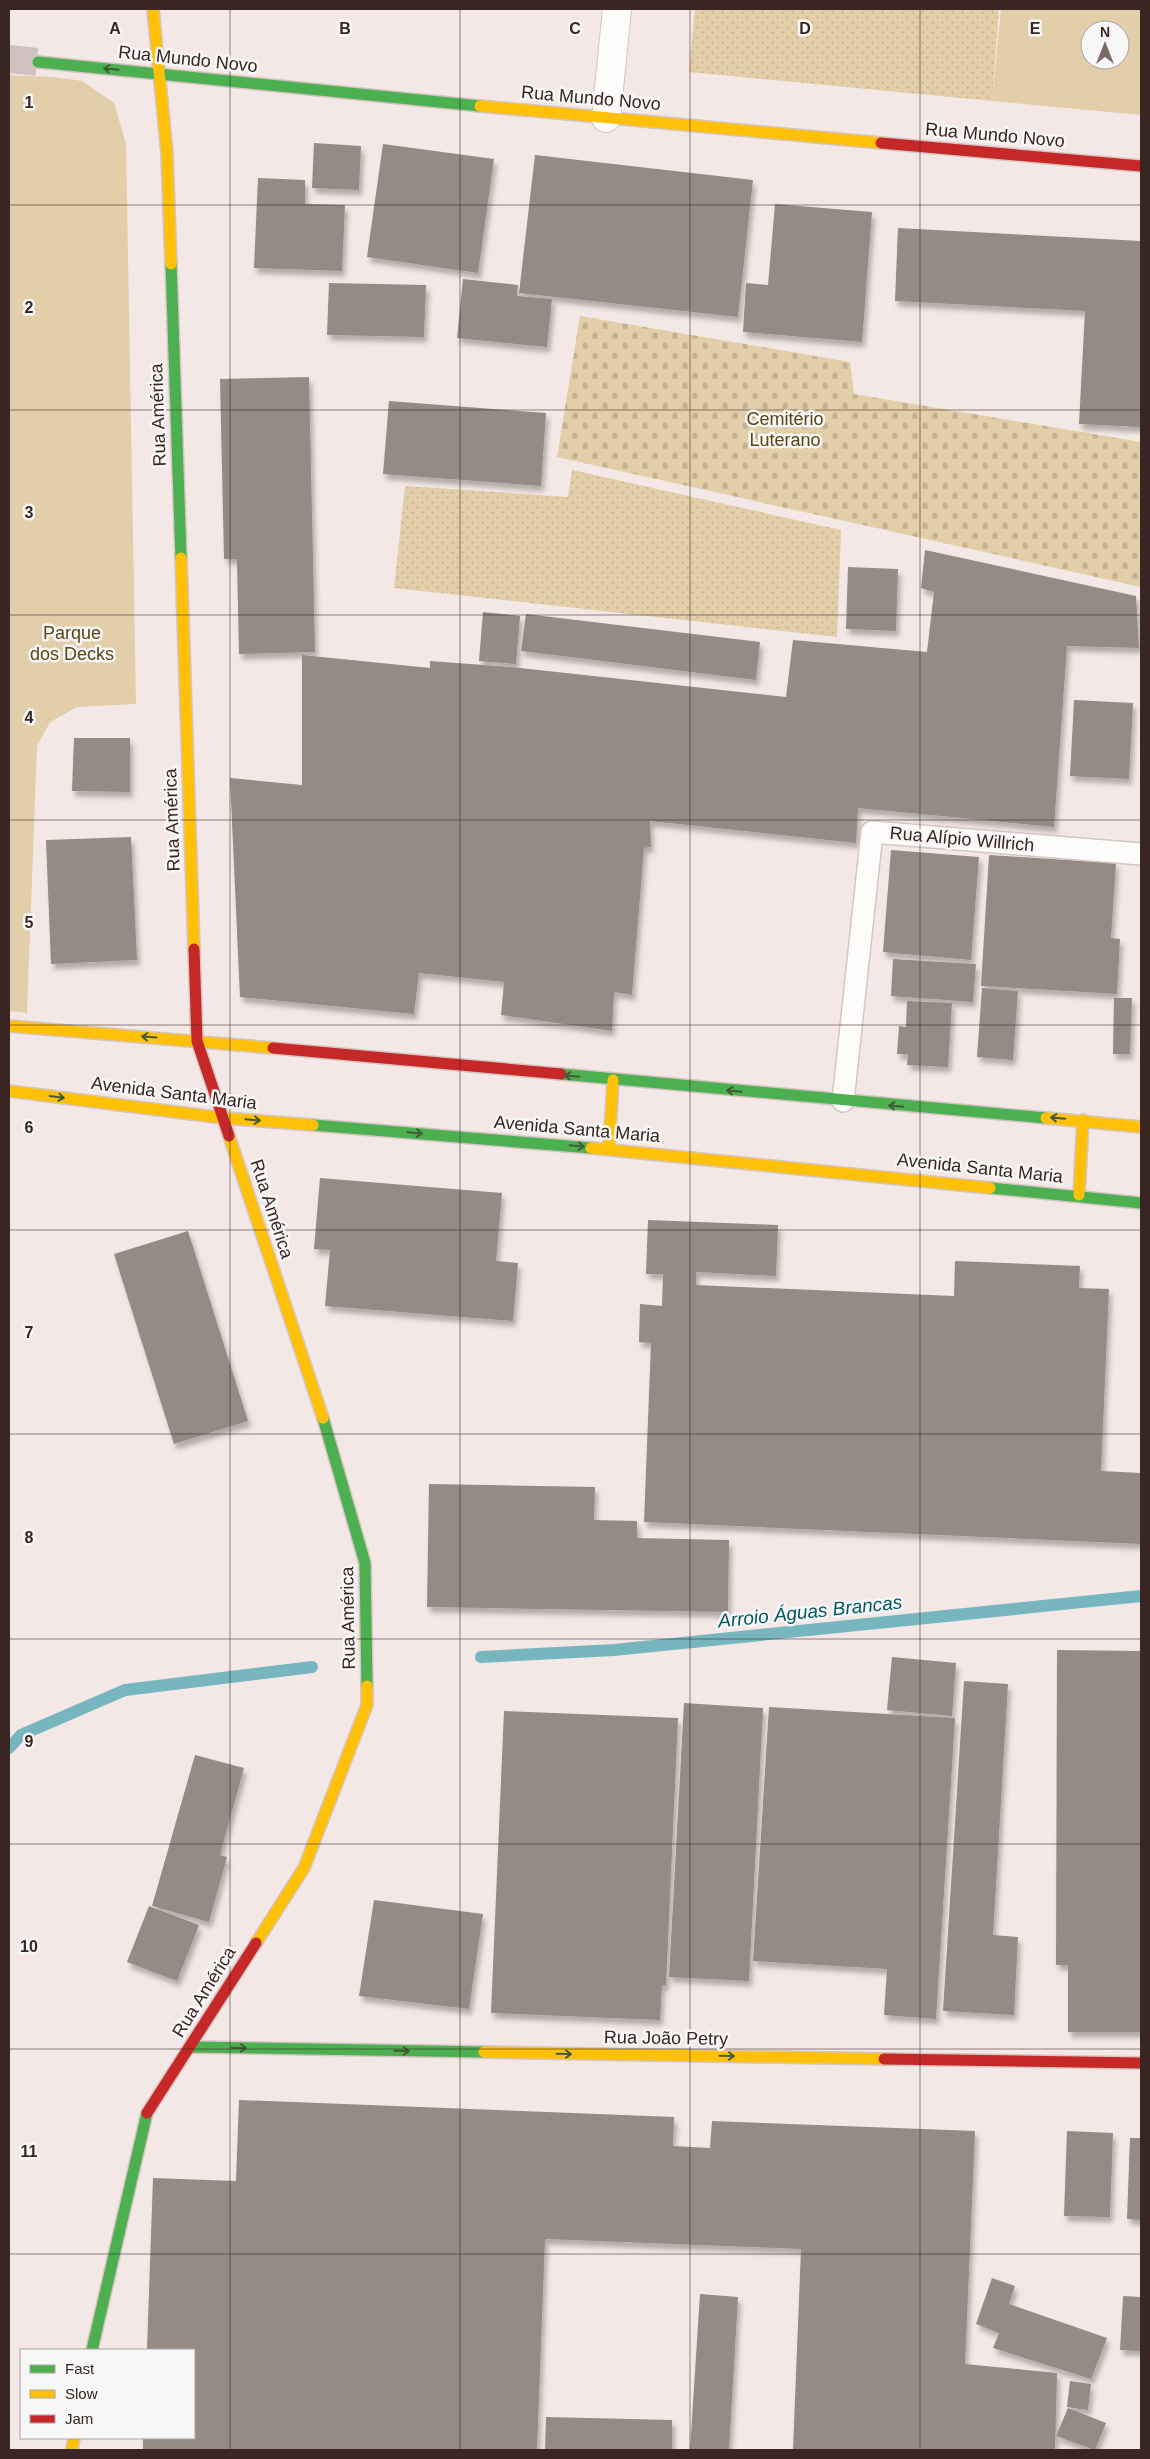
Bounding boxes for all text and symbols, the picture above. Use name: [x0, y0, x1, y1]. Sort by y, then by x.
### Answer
text: A: [109, 20, 121, 37]
text: B: [339, 20, 351, 37]
text: C: [569, 20, 581, 37]
text: D: [799, 20, 811, 37]
text: E: [1030, 20, 1041, 37]
north arrow: [1080, 20, 1130, 70]
text: N: [1100, 24, 1110, 40]
street label: Rua Mundo Novo: [117, 42, 259, 76]
one-way arrow: [104, 64, 120, 74]
street label: Rua Mundo Novo: [520, 82, 662, 114]
text: 1: [25, 94, 34, 111]
street label: Rua Mundo Novo: [924, 119, 1066, 151]
text: 2: [25, 299, 34, 316]
street label: Rua América: [146, 362, 170, 467]
park label: Cemitério Luterano: [746, 409, 824, 450]
text: 3: [25, 504, 34, 521]
park label: Parque dos Decks: [30, 623, 114, 664]
text: 4: [25, 709, 34, 726]
street label: Rua América: [160, 767, 184, 872]
street label: Rua Alípio Willrich: [889, 823, 1035, 855]
text: 5: [25, 914, 34, 931]
one-way arrow: [141, 1032, 157, 1042]
one-way arrow: [565, 1071, 581, 1081]
street label: Avenida Santa Maria: [90, 1073, 259, 1113]
one-way arrow: [726, 1087, 742, 1096]
one-way arrow: [49, 1092, 65, 1102]
one-way arrow: [888, 1101, 904, 1110]
street label: Avenida Santa Maria: [493, 1112, 662, 1146]
one-way arrow: [1050, 1114, 1066, 1123]
one-way arrow: [245, 1115, 261, 1125]
text: 6: [25, 1119, 34, 1136]
one-way arrow: [407, 1129, 423, 1138]
one-way arrow: [569, 1142, 585, 1151]
street label: Avenida Santa Maria: [896, 1149, 1065, 1187]
street label: Rua América: [247, 1157, 298, 1262]
text: 7: [25, 1324, 34, 1341]
text: 8: [25, 1529, 34, 1546]
street label: Rua América: [337, 1565, 359, 1670]
water label: Arroio Águas Brancas: [716, 1591, 904, 1632]
text: 9: [25, 1733, 34, 1750]
text: 10: [20, 1938, 38, 1955]
street label: Rua América: [168, 1942, 240, 2041]
street label: Rua João Petry: [604, 2027, 728, 2049]
one-way arrow: [230, 2043, 247, 2053]
one-way arrow: [393, 2046, 409, 2056]
one-way arrow: [556, 2049, 572, 2059]
one-way arrow: [718, 2052, 734, 2061]
text: 11: [21, 2143, 38, 2160]
legend: [20, 2349, 195, 2439]
text: Fast: [65, 2360, 95, 2377]
text: Slow: [65, 2385, 98, 2402]
text: Jam: [65, 2410, 93, 2427]

